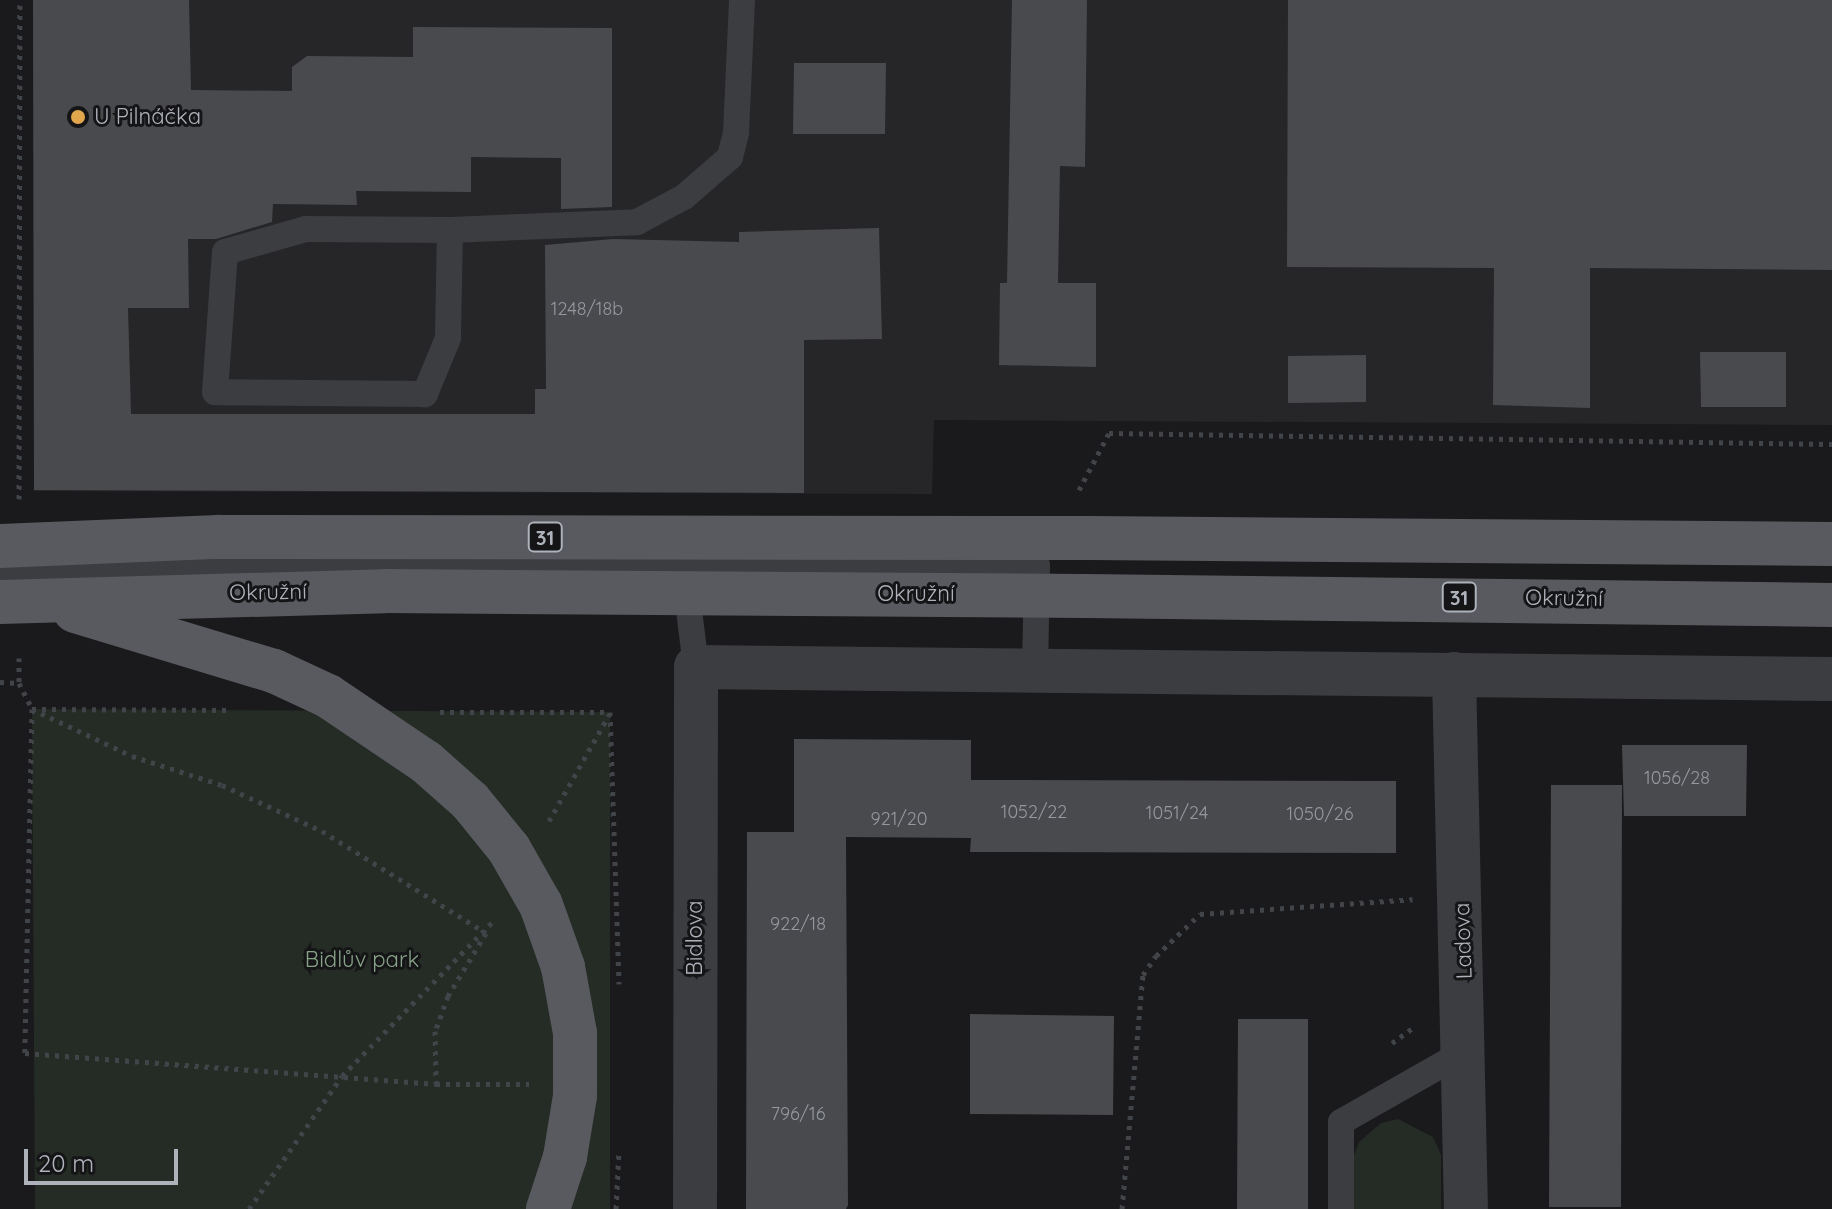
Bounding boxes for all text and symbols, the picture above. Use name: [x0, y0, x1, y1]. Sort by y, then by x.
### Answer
place label: U Pilnáčka: [94, 104, 201, 130]
marker: U Pilnáčka: [69, 108, 87, 126]
house number: 1248/18b: [551, 298, 623, 320]
road number: 31: [527, 521, 563, 553]
street label: Okružní: [229, 578, 307, 606]
street label: Okružní: [877, 581, 955, 607]
road number: 31: [1441, 581, 1477, 613]
street label: Okružní: [1525, 584, 1603, 612]
house number: 1056/28: [1644, 767, 1710, 789]
house number: 1052/22: [1001, 801, 1067, 823]
house number: 1051/24: [1146, 802, 1208, 824]
house number: 1050/26: [1287, 803, 1353, 825]
house number: 921/20: [871, 808, 927, 830]
street label: Bidlova: [682, 900, 708, 976]
street label: Ladova: [1448, 902, 1478, 980]
house number: 922/18: [770, 913, 826, 935]
park label: Bidlův park: [305, 947, 419, 973]
house number: 796/16: [771, 1103, 825, 1125]
scale bar: [28, 1133, 182, 1183]
text: 20 m: [38, 1148, 94, 1178]

